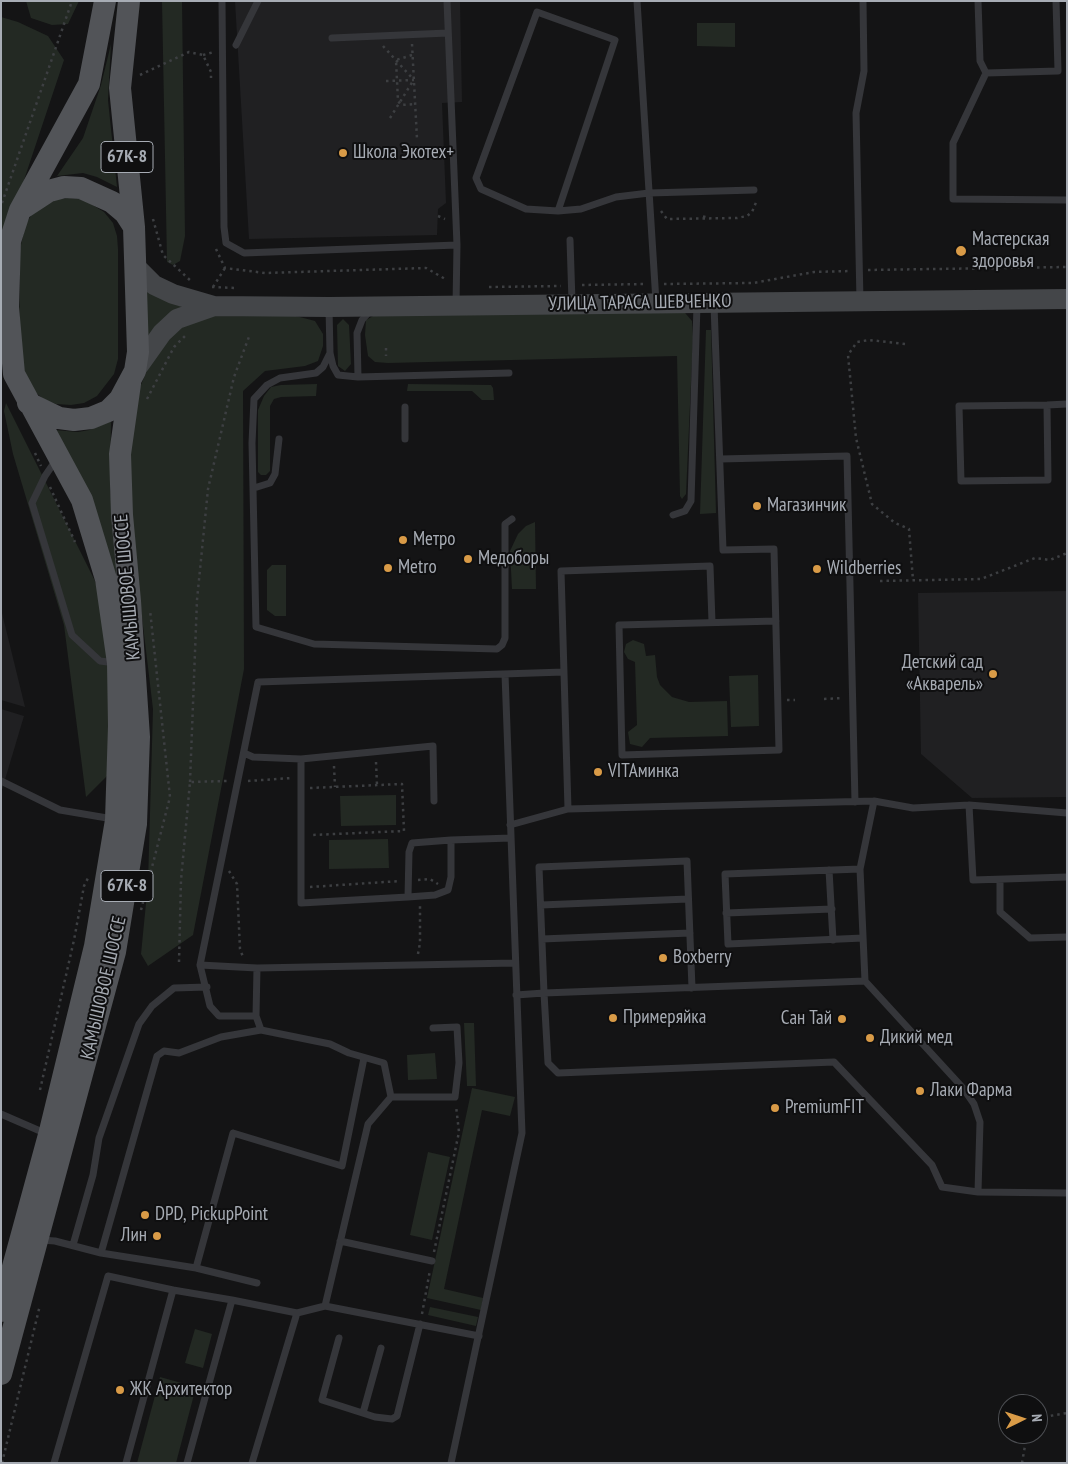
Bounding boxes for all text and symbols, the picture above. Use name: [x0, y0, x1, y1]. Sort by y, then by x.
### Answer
road number: 67К-8: [101, 142, 153, 172]
place label: Школа Экотех+: [353, 142, 454, 164]
marker: Школа Экотех+: [337, 147, 349, 159]
place label: Мастерская здоровья: [972, 229, 1049, 273]
marker: Мастерская здоровья: [954, 244, 968, 258]
street label: УЛИЦА ТАРАСА ШЕВЧЕНКО: [548, 290, 732, 316]
place label: Магазинчик: [767, 495, 846, 517]
marker: Магазинчик: [751, 500, 763, 512]
street label: КАМЫШОВОЕ ШОССЕ: [110, 513, 146, 661]
place label: Метро: [413, 529, 456, 551]
marker: Метро: [397, 534, 409, 546]
place label: Медоборы: [478, 548, 549, 570]
marker: Медоборы: [462, 553, 474, 565]
place label: Metro: [398, 557, 437, 579]
place label: Wildberries: [827, 558, 901, 580]
marker: Metro: [382, 562, 394, 574]
marker: Wildberries: [811, 563, 823, 575]
place label: Детский сад «Акварель»: [902, 652, 983, 696]
marker: Детский сад «Акварель»: [987, 668, 999, 680]
place label: VITAминка: [608, 761, 679, 783]
marker: VITAминка: [592, 766, 604, 778]
road number: 67К-8: [101, 870, 153, 901]
street label: КАМЫШОВОЕ ШОССЕ: [76, 914, 132, 1062]
place label: Boxberry: [673, 947, 731, 969]
marker: Boxberry: [657, 952, 669, 964]
place label: Примеряйка: [623, 1007, 706, 1029]
place label: Сан Тай: [781, 1008, 832, 1030]
marker: Примеряйка: [607, 1012, 619, 1024]
marker: Сан Тай: [836, 1013, 848, 1025]
place label: Дикий мед: [880, 1027, 953, 1049]
marker: Дикий мед: [864, 1032, 876, 1044]
place label: Лаки Фарма: [930, 1080, 1012, 1102]
marker: Лаки Фарма: [914, 1085, 926, 1097]
place label: PremiumFIT: [785, 1097, 864, 1119]
marker: PremiumFIT: [769, 1102, 781, 1114]
place label: DPD, PickupPoint: [155, 1204, 268, 1226]
marker: DPD, PickupPoint: [139, 1209, 151, 1221]
place label: Лин: [121, 1225, 147, 1247]
marker: Лин: [151, 1230, 163, 1242]
place label: ЖК Архитектор: [130, 1379, 232, 1401]
marker: ЖК Архитектор: [114, 1384, 126, 1396]
north arrow: [998, 1394, 1048, 1444]
text: N: [1028, 1414, 1046, 1422]

